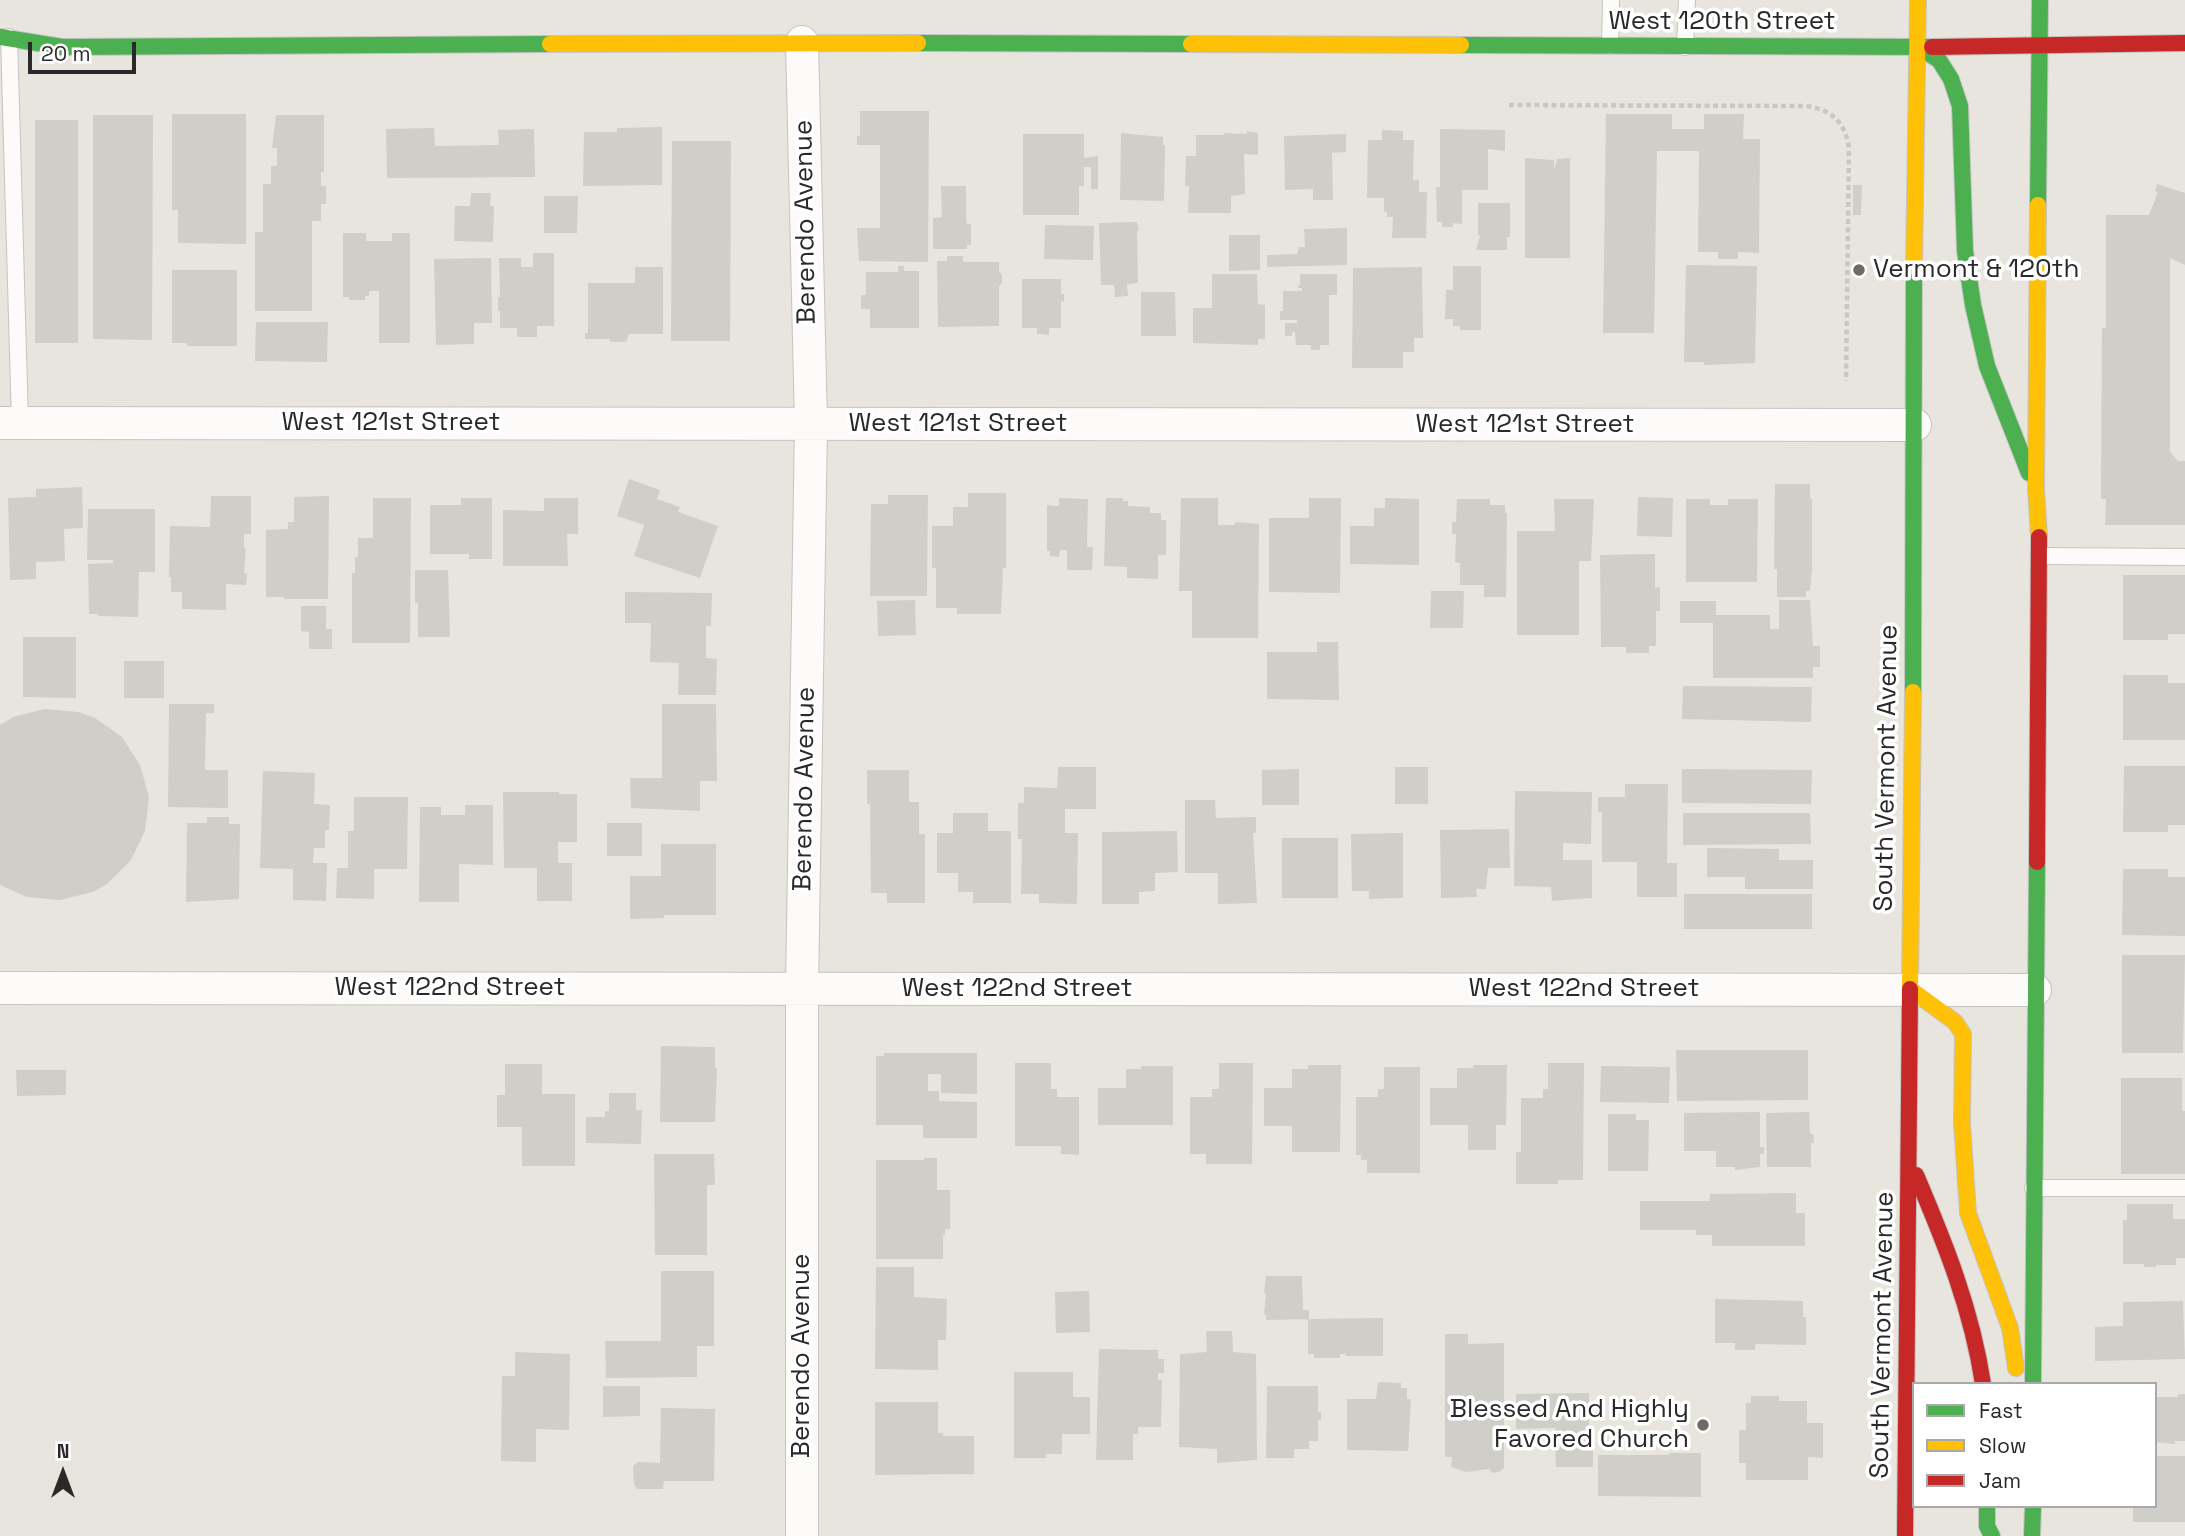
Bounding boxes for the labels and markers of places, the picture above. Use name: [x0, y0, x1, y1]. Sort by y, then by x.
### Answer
place label: Vermont & 120th: [1873, 254, 2079, 286]
marker: Vermont & 120th: [1851, 262, 1867, 278]
place label: Blessed And Highly Favored Church: [1450, 1394, 1689, 1456]
marker: Blessed And Highly Favored Church: [1695, 1417, 1711, 1433]

